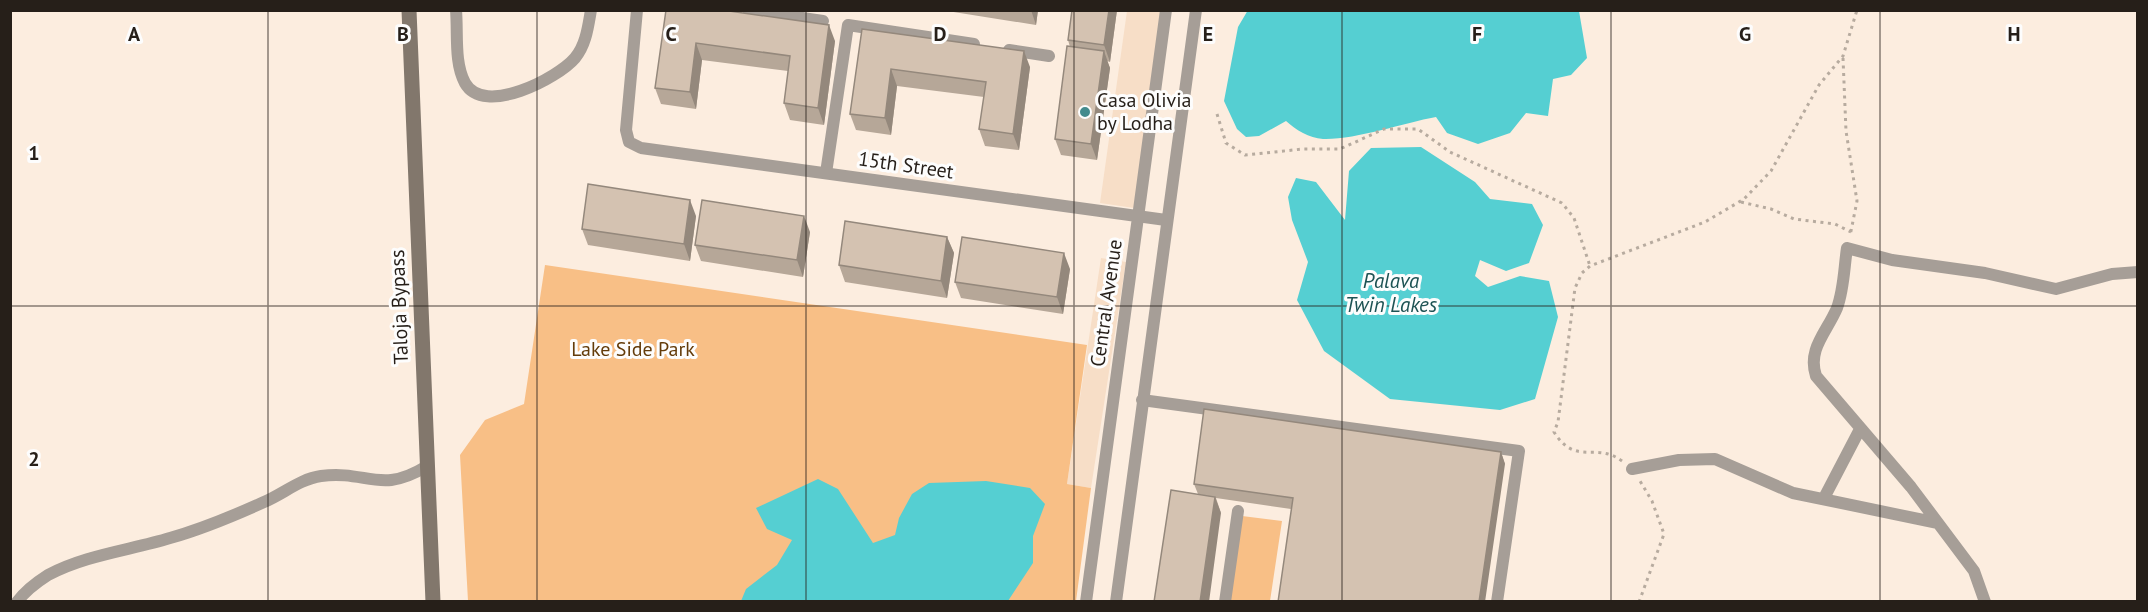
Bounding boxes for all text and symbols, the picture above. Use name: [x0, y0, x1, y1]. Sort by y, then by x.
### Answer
text: A: [128, 21, 141, 47]
text: B: [397, 21, 409, 47]
text: C: [665, 21, 677, 47]
text: D: [934, 21, 947, 47]
text: E: [1203, 21, 1213, 47]
text: F: [1472, 21, 1482, 47]
text: G: [1739, 21, 1751, 47]
text: H: [2007, 21, 2021, 47]
place label: Casa Olivia by Lodha: [1097, 87, 1191, 136]
marker: Casa Olivia by Lodha: [1078, 105, 1092, 119]
text: 1: [28, 140, 40, 166]
street label: 15th Street: [857, 145, 956, 185]
street label: Central Avenue: [1084, 238, 1128, 368]
street label: Taloja Bypass: [384, 249, 414, 365]
water label: Palava Twin Lakes: [1345, 267, 1438, 318]
park label: Lake Side Park: [571, 336, 695, 362]
text: 2: [28, 446, 40, 472]

